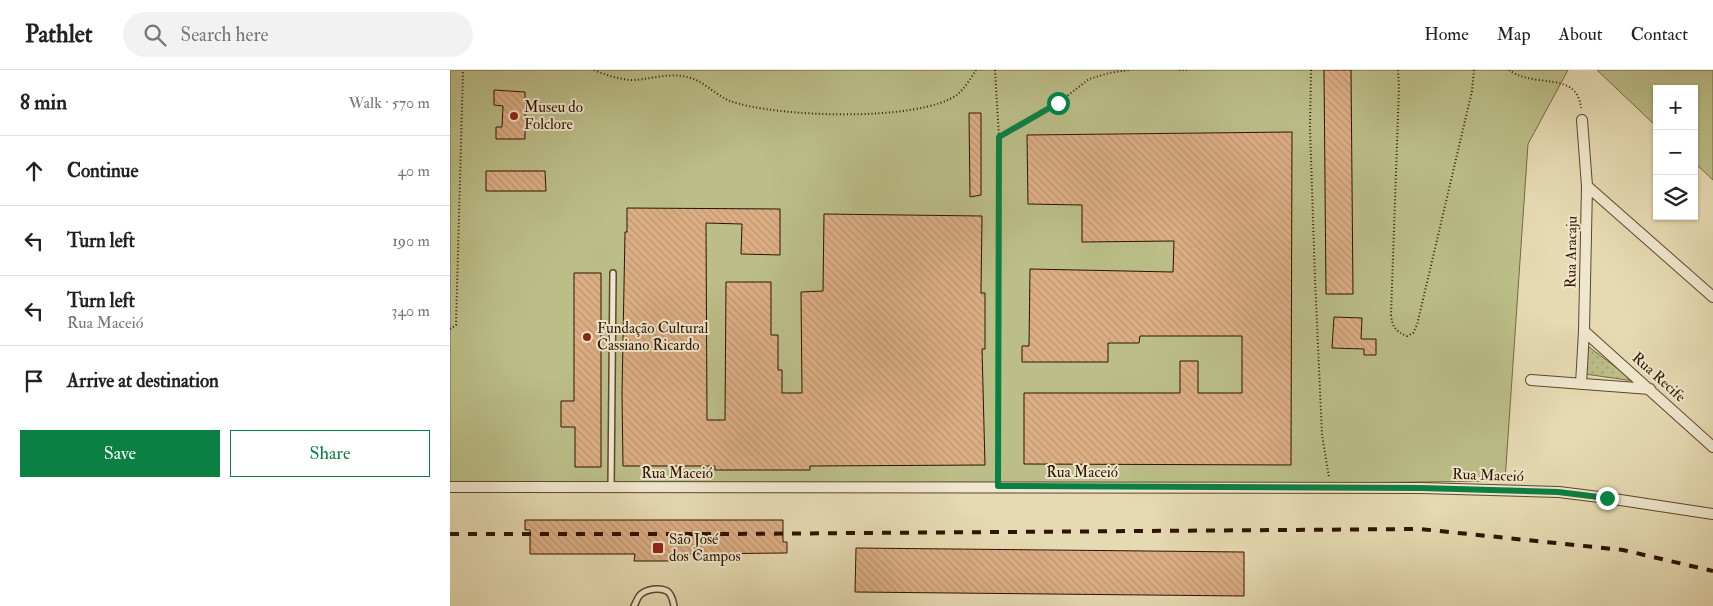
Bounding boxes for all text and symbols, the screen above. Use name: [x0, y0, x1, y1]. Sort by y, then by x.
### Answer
search box: [123, 12, 473, 57]
text: Pathlet: [25, 19, 93, 50]
icon: search: [141, 21, 169, 49]
text: Search here: [181, 23, 268, 47]
text: Home: [1424, 23, 1469, 46]
text: Map: [1497, 23, 1531, 46]
text: About: [1559, 23, 1603, 46]
text: Contact: [1631, 23, 1688, 46]
map controls: [1653, 85, 1698, 220]
button: +: [1653, 85, 1698, 130]
text: 8 min: [20, 89, 67, 116]
route start: [1047, 92, 1070, 115]
text: Walk · 570 m: [349, 93, 430, 113]
place label: Museu do Folclore: [524, 98, 583, 134]
marker: Museu do Folclore: [508, 110, 520, 122]
button: −: [1653, 130, 1698, 175]
icon: ahead: [20, 157, 48, 185]
text: Continue: [67, 159, 138, 183]
text: 40 m: [397, 161, 430, 181]
button: layers: [1653, 175, 1698, 220]
street label: Rua Aracaju: [1561, 215, 1582, 288]
icon: left: [20, 227, 48, 255]
text: Turn left: [67, 229, 135, 253]
text: 190 m: [392, 231, 430, 251]
text: Turn left: [67, 289, 135, 313]
icon: left: [20, 297, 48, 325]
text: 340 m: [391, 301, 430, 321]
text: Rua Maceió: [67, 313, 144, 333]
place label: Fundação Cultural Cassiano Ricardo: [597, 319, 708, 355]
marker: Fundação Cultural Cassiano Ricardo: [581, 331, 593, 343]
street label: Rua Recife: [1628, 348, 1689, 406]
icon: arrive: [20, 367, 48, 395]
text: Arrive at destination: [67, 369, 219, 393]
button: Save: [20, 430, 220, 477]
button: Share: [230, 430, 430, 477]
street label: Rua Maceió: [1046, 463, 1118, 482]
street label: Rua Maceió: [641, 464, 713, 483]
street label: Rua Maceió: [1452, 465, 1524, 486]
route end: [1596, 487, 1619, 510]
place label: São José dos Campos: [669, 530, 741, 567]
marker: São José dos Campos: [651, 541, 665, 555]

